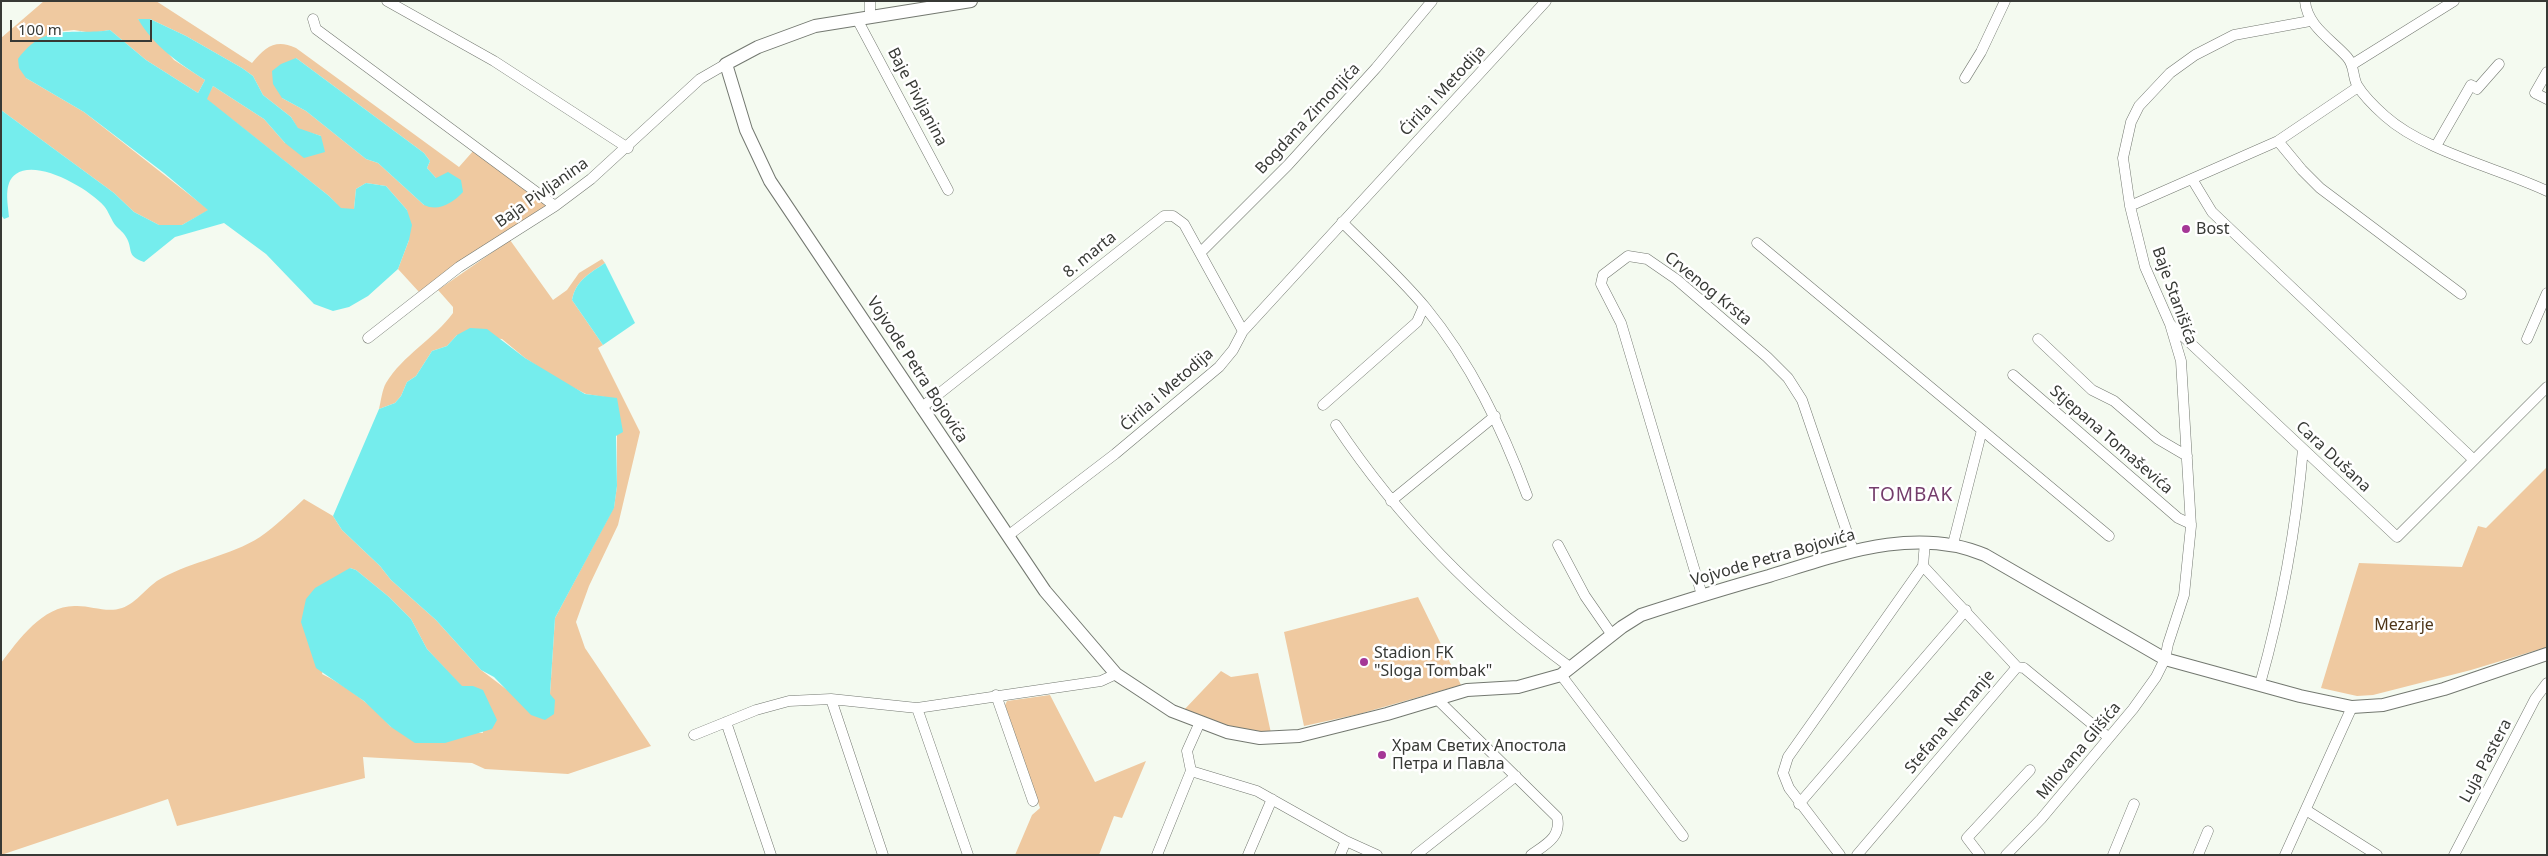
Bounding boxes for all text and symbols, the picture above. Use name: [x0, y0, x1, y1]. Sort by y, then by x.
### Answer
scale bar: [12, 10, 155, 42]
text: 100 m: [18, 19, 62, 39]
street label: Ćirila i Metodija: [1396, 42, 1490, 140]
street label: Baje Pivljanina: [883, 44, 951, 150]
street label: Bogdana Zimonjića: [1252, 60, 1364, 178]
street label: Baja Pivljanina: [492, 154, 592, 232]
place label: Bost: [2196, 219, 2230, 239]
marker: Bost: [2180, 223, 2192, 235]
street label: 8. marta: [1060, 228, 1120, 282]
street label: Baje Stanišića: [2147, 244, 2201, 348]
street label: Crvenog Krsta: [1661, 248, 1755, 330]
street label: Vojvode Petra Bojovića: [863, 293, 971, 447]
street label: Ćirila i Metodija: [1117, 345, 1217, 435]
street label: Stjepana Tomaševića: [2046, 382, 2176, 498]
street label: Cara Dušana: [2291, 417, 2375, 497]
district label: TOMBAK: [1868, 485, 1954, 507]
street label: Vojvode Petra Bojovića: [1689, 525, 1857, 591]
park label: Mezarje: [2374, 615, 2434, 635]
place label: Stadion FK "Sloga Tombak": [1374, 643, 1492, 681]
marker: Stadion FK "Sloga Tombak": [1358, 656, 1370, 668]
street label: Stefana Nemanje: [1901, 666, 1999, 778]
street label: Milovana Glišića: [2033, 699, 2125, 803]
street label: Luja Pastera: [2456, 716, 2516, 806]
place label: Храм Светих Апостола Петра и Павла: [1392, 736, 1566, 774]
marker: Храм Светих Апостола Петра и Павла: [1376, 749, 1388, 761]

